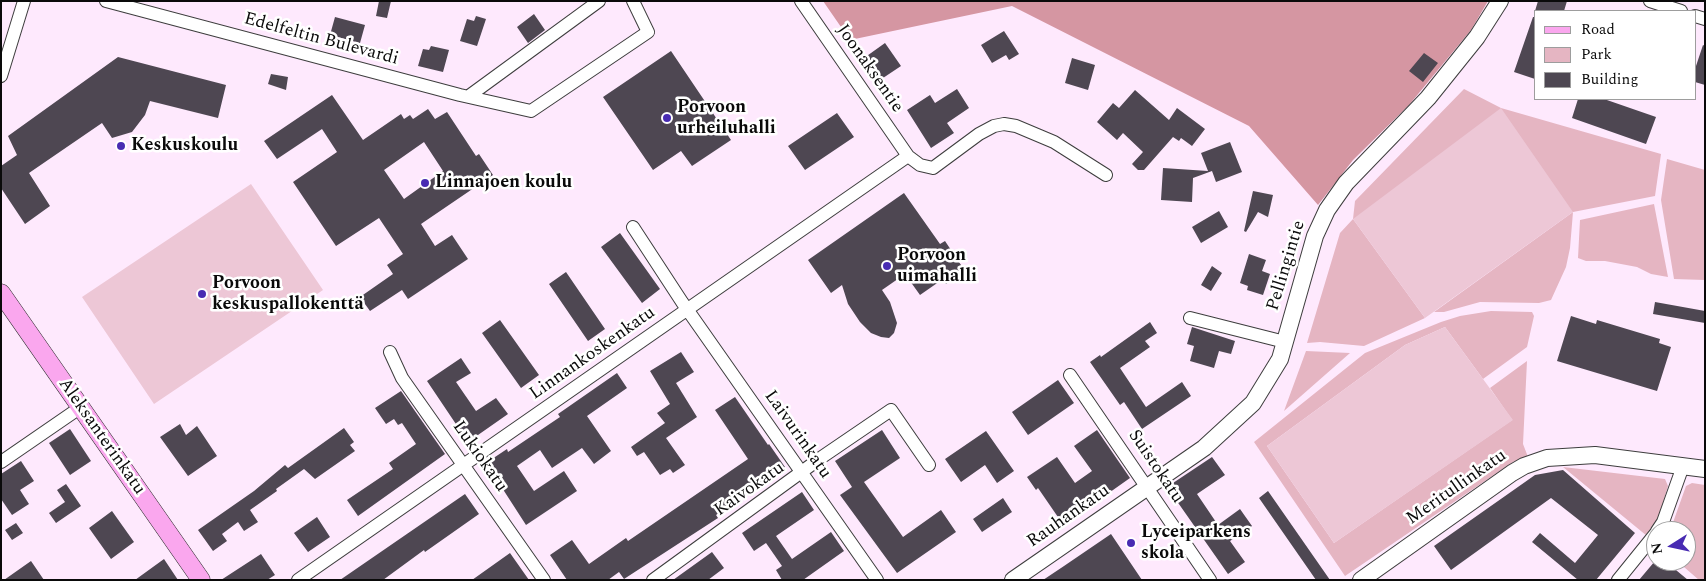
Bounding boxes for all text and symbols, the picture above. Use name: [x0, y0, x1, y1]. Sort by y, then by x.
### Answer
street label: Edelfeltin Bulevardi: [241, 9, 401, 71]
legend: [1534, 10, 1696, 100]
text: Road: [1581, 18, 1615, 41]
street label: Joonaksentie: [831, 21, 907, 117]
text: Park: [1581, 43, 1612, 66]
text: Building: [1581, 68, 1638, 91]
place label: Porvoon urheiluhalli: [677, 97, 776, 140]
marker: Porvoon urheiluhalli: [661, 112, 673, 124]
place label: Keskuskoulu: [131, 135, 238, 157]
marker: Keskuskoulu: [115, 140, 127, 152]
place label: Linnajoen koulu: [435, 172, 572, 194]
marker: Linnajoen koulu: [419, 177, 431, 189]
street label: Pellingintie: [1263, 218, 1311, 314]
place label: Porvoon uimahalli: [897, 245, 977, 288]
marker: Porvoon uimahalli: [881, 260, 893, 272]
place label: Porvoon keskuspallokenttä: [212, 273, 364, 316]
marker: Porvoon keskuspallokenttä: [196, 288, 208, 300]
street label: Linnankoskenkatu: [526, 303, 660, 405]
street label: Aleksanterinkatu: [53, 375, 149, 499]
street label: Laivurinkatu: [759, 387, 835, 483]
street label: Lukiokatu: [447, 417, 511, 497]
street label: Suistokatu: [1123, 426, 1187, 508]
street label: Meritullinkatu: [1403, 446, 1511, 530]
street label: Kaivokatu: [711, 458, 789, 522]
street label: Rauhankatu: [1024, 481, 1114, 553]
north arrow: [1646, 521, 1696, 571]
place label: Lyceiparkens skola: [1141, 522, 1251, 564]
marker: Lyceiparkens skola: [1125, 537, 1137, 549]
text: N: [1645, 541, 1668, 556]

